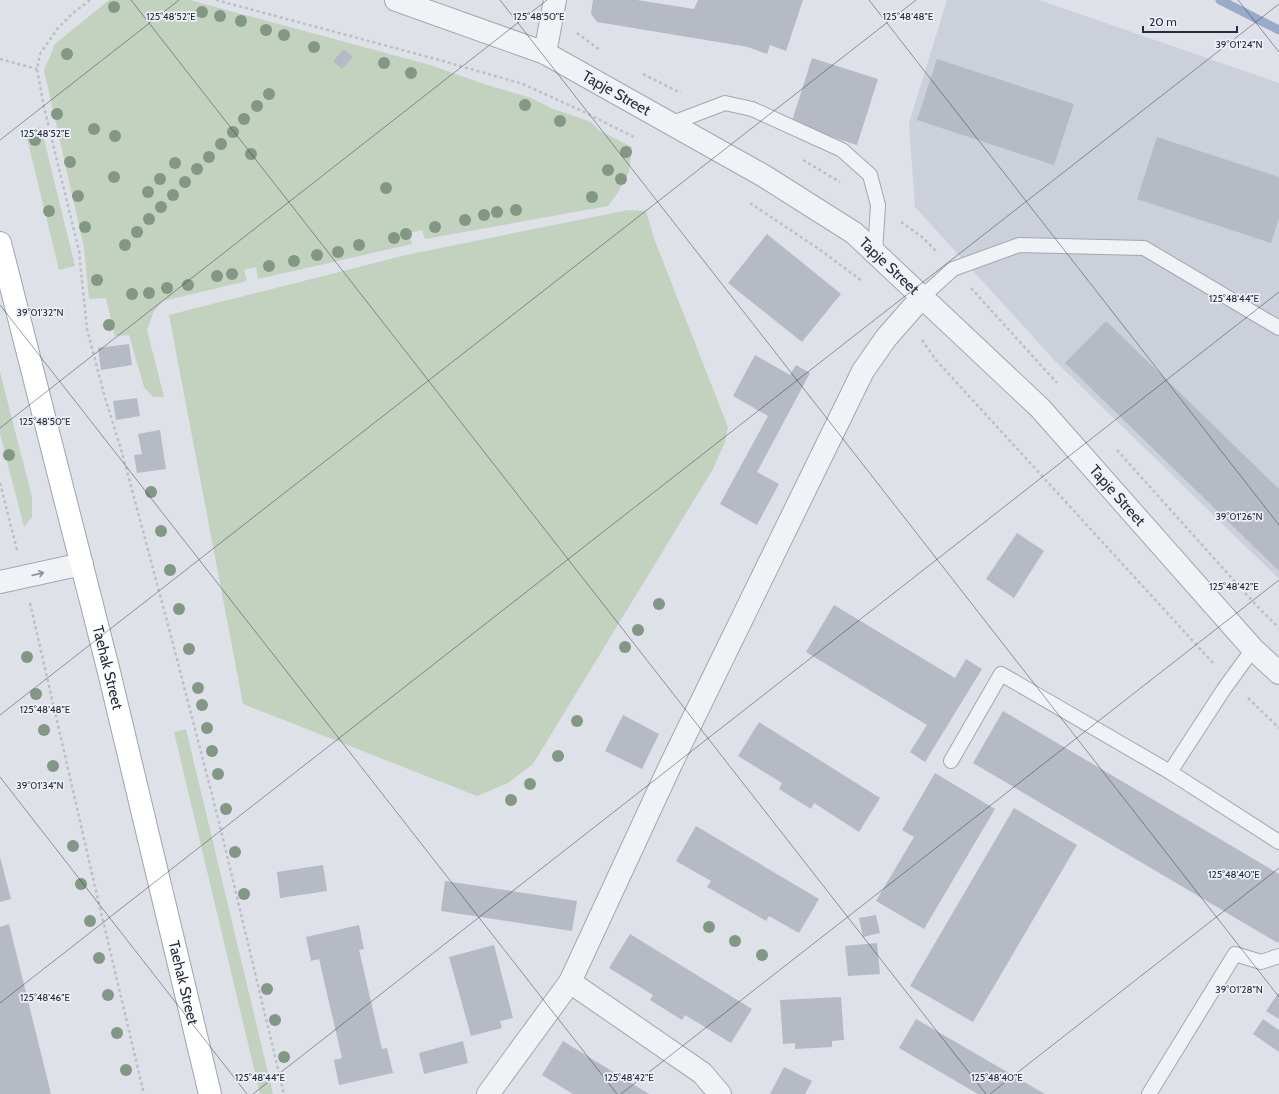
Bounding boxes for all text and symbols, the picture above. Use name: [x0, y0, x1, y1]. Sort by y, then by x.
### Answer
scale bar: [1143, 8, 1237, 34]
text: 125°48'52"E: [146, 10, 196, 23]
text: 125°48'50"E: [513, 10, 565, 23]
text: 125°48'48"E: [883, 10, 934, 23]
text: 20 m: [1149, 14, 1177, 29]
text: 39°01'24"N: [1215, 38, 1263, 51]
street label: Tapje Street: [579, 67, 654, 119]
text: 125°48'52"E: [20, 127, 70, 140]
street label: Tapje Street: [855, 234, 923, 298]
text: 125°48'44"E: [1209, 292, 1260, 305]
text: 39°01'32"N: [17, 306, 63, 319]
text: 125°48'50"E: [19, 415, 71, 428]
street label: Tapje Street: [1086, 461, 1149, 530]
text: 39°01'26"N: [1215, 510, 1263, 523]
one-way arrow: [31, 569, 44, 577]
text: 125°48'42"E: [1209, 580, 1259, 593]
street label: Taehak Street: [89, 624, 127, 711]
text: 125°48'48"E: [20, 703, 71, 716]
text: 39°01'34"N: [16, 779, 64, 792]
text: 125°48'40"E: [1208, 868, 1260, 881]
street label: Taehak Street: [165, 939, 202, 1027]
text: 39°01'28"N: [1215, 983, 1263, 996]
text: 125°48'46"E: [20, 991, 71, 1004]
text: 125°48'44"E: [235, 1071, 286, 1084]
text: 125°48'42"E: [604, 1071, 654, 1084]
text: 125°48'40"E: [971, 1071, 1023, 1084]

